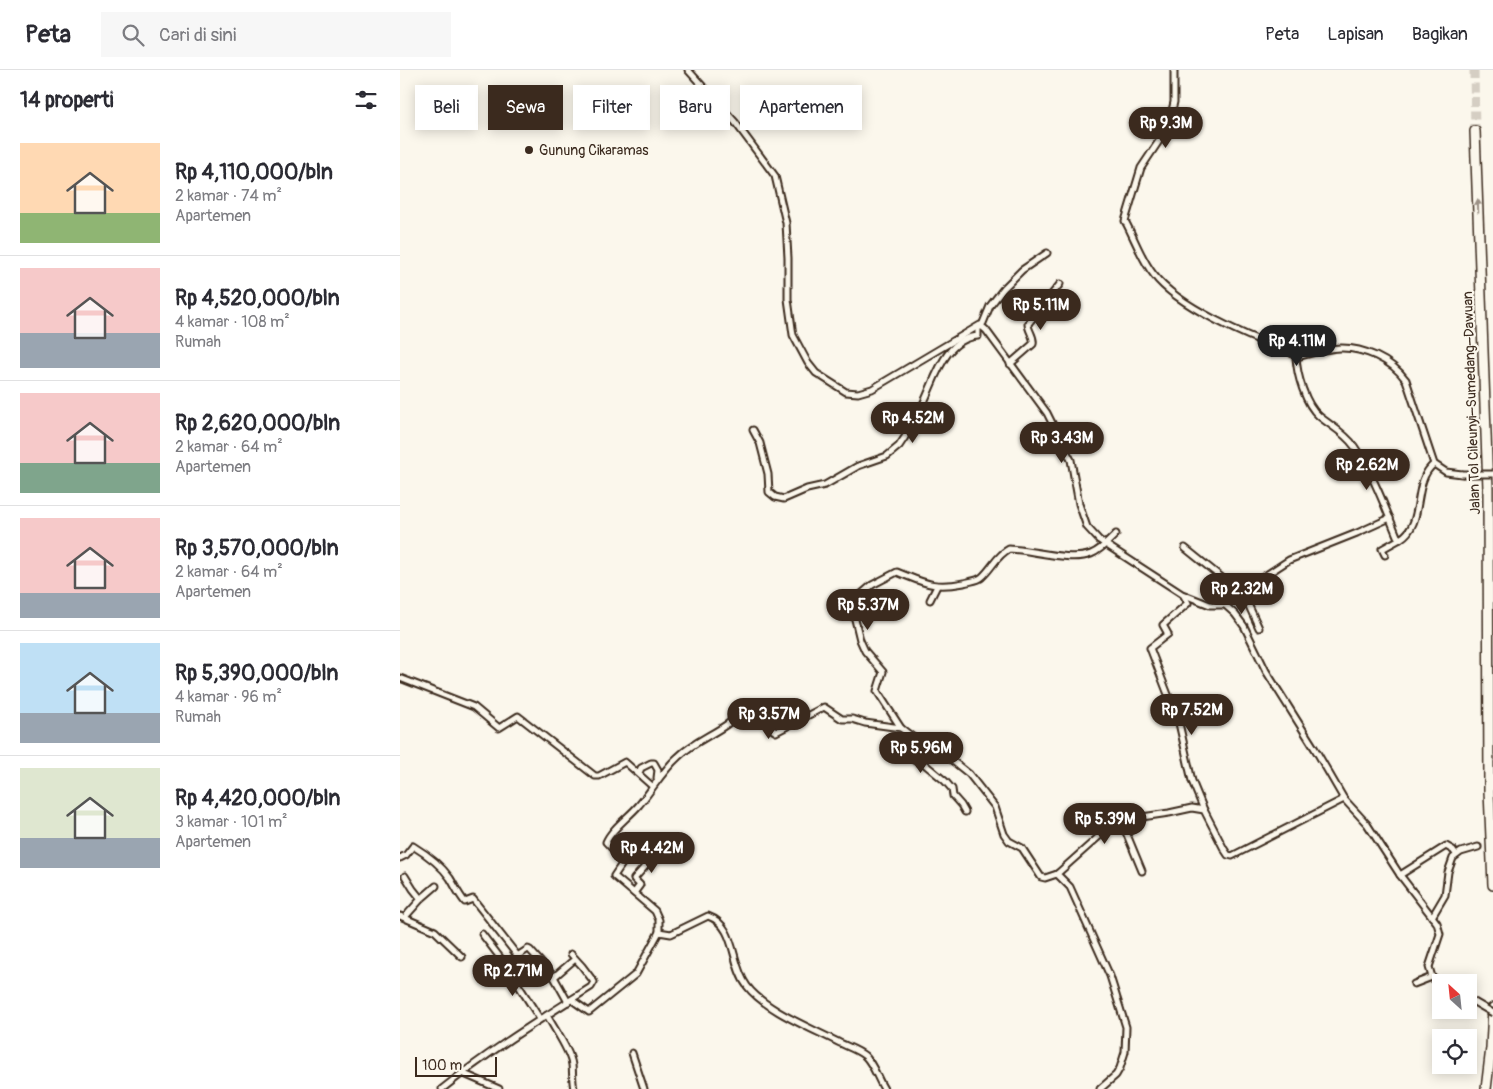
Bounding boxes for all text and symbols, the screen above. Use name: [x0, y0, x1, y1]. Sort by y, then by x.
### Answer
search box: [101, 12, 451, 57]
text: Peta: [25, 20, 71, 49]
icon: search: [119, 21, 147, 49]
text: Cari di sini: [159, 23, 236, 47]
text: Peta: [1265, 23, 1299, 46]
text: Lapisan: [1327, 23, 1384, 46]
text: Bagikan: [1412, 23, 1468, 46]
chip: Beli: [415, 85, 478, 130]
chip: Sewa: [488, 85, 563, 130]
chip: Filter: [573, 85, 650, 130]
chip: Baru: [660, 85, 730, 130]
chip: Apartemen: [740, 85, 862, 130]
icon: filters: [352, 86, 380, 114]
text: 14 properti: [20, 87, 113, 114]
pin: Rp 9.3M: [1120, 106, 1212, 149]
text: Rp 9.3M: [1140, 113, 1192, 133]
place label: Gunung Cikaramas: [539, 142, 649, 159]
marker: Gunung Cikaramas: [523, 144, 535, 156]
text: Rp 4,110,000/bln: [175, 159, 333, 186]
icon: home: [60, 163, 120, 223]
text: 2 kamar · 74 m²: [175, 186, 282, 206]
one-way arrow: [1473, 198, 1481, 214]
text: Apartemen: [175, 206, 251, 226]
text: Rp 4,520,000/bln: [175, 285, 340, 312]
icon: home: [60, 288, 120, 348]
pin: Rp 5.11M: [989, 288, 1093, 331]
street label: Jalan Tol Cileunyi–Sumedang–Dawuan: [1459, 291, 1484, 515]
text: Rp 5.11M: [1013, 295, 1069, 315]
text: 4 kamar · 108 m²: [175, 312, 290, 332]
pin: Rp 4.11M: [1245, 324, 1349, 367]
text: Rp 4.11M: [1268, 331, 1326, 351]
text: Rumah: [175, 332, 221, 352]
pin: Rp 4.52M: [861, 402, 965, 444]
text: Rp 4.52M: [882, 408, 944, 428]
text: Rp 2,620,000/bln: [175, 410, 340, 437]
icon: home: [60, 413, 120, 473]
pin: Rp 3.43M: [1010, 422, 1114, 464]
text: Rp 3.43M: [1031, 428, 1093, 448]
text: 2 kamar · 64 m²: [175, 437, 283, 457]
pin: Rp 2.62M: [1315, 448, 1419, 491]
text: Rp 2.62M: [1336, 455, 1398, 475]
text: Apartemen: [175, 457, 251, 477]
text: Rp 3,570,000/bln: [175, 535, 339, 562]
icon: home: [60, 538, 120, 598]
text: 2 kamar · 64 m²: [175, 562, 283, 582]
pin: Rp 2.32M: [1190, 572, 1294, 615]
text: Rp 2.32M: [1211, 579, 1273, 599]
text: Apartemen: [175, 582, 251, 602]
pin: Rp 5.37M: [816, 588, 920, 631]
text: Rp 5.37M: [837, 595, 899, 615]
text: Rp 5,390,000/bln: [175, 660, 338, 687]
icon: home: [60, 663, 120, 723]
text: 4 kamar · 96 m²: [175, 687, 282, 707]
pin: Rp 7.52M: [1140, 694, 1244, 736]
pin: Rp 3.57M: [717, 698, 821, 740]
text: Rp 7.52M: [1161, 700, 1223, 720]
text: Rp 3.57M: [738, 704, 800, 724]
text: Rumah: [175, 707, 221, 727]
pin: Rp 5.96M: [869, 732, 973, 774]
text: Rp 5.96M: [890, 738, 952, 758]
text: Rp 4,420,000/bln: [175, 785, 341, 812]
icon: home: [60, 788, 120, 848]
pin: Rp 5.39M: [1053, 802, 1157, 845]
text: Rp 5.39M: [1074, 809, 1136, 829]
text: 3 kamar · 101 m²: [175, 812, 288, 832]
text: Apartemen: [175, 832, 251, 852]
pin: Rp 4.42M: [600, 832, 704, 874]
text: Rp 4.42M: [621, 838, 683, 858]
pin: Rp 2.71M: [461, 954, 565, 997]
text: Rp 2.71M: [484, 961, 542, 981]
north arrow: [1432, 974, 1478, 1019]
map controls: [1432, 974, 1477, 1074]
button: locate: [1432, 1029, 1477, 1074]
scale bar: [415, 1054, 498, 1077]
text: 100 m: [422, 1057, 462, 1074]

